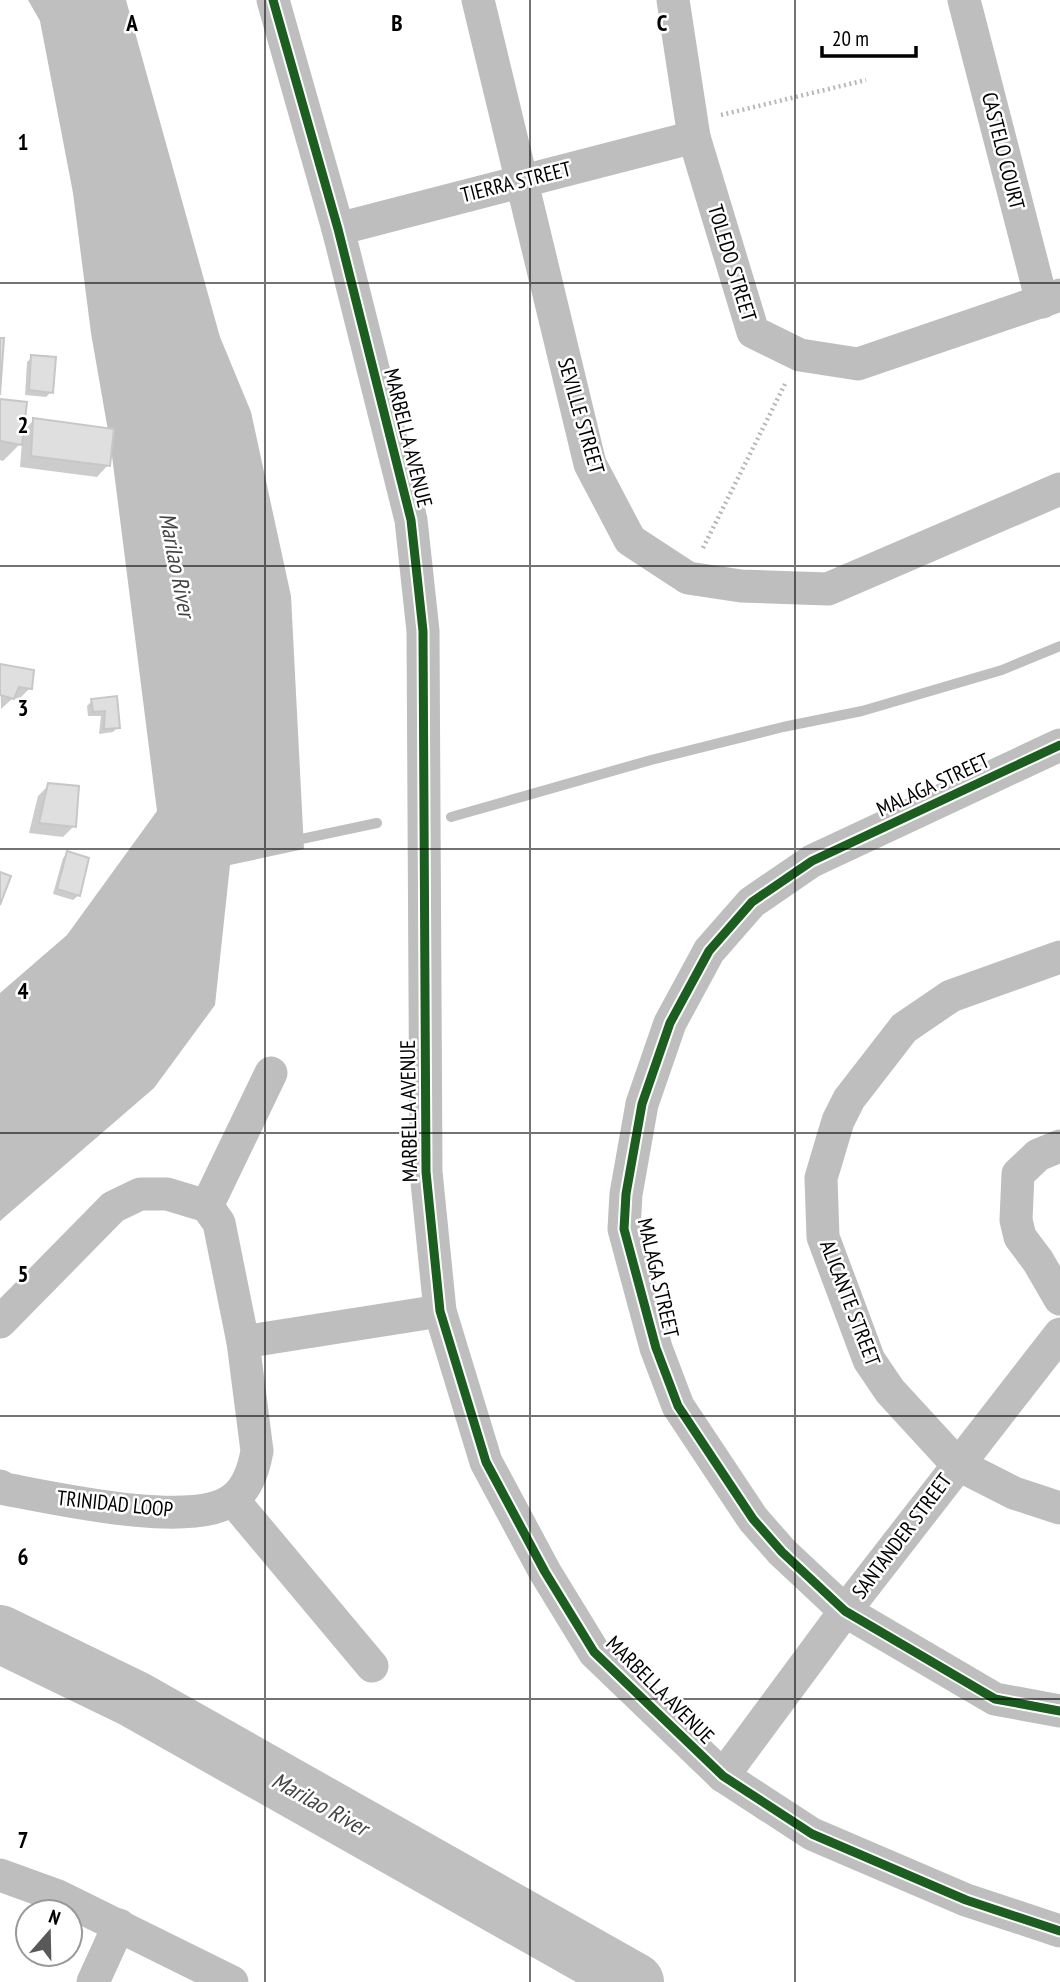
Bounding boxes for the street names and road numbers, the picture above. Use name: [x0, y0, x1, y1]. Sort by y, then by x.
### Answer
street label: CASTELO COURT: [976, 89, 1031, 213]
street label: TIERRA STREET: [458, 155, 574, 208]
street label: TOLEDO STREET: [702, 201, 763, 325]
street label: SEVILLE STREET: [552, 355, 611, 478]
street label: MARBELLA AVENUE: [378, 366, 439, 510]
street label: MALAGA STREET: [872, 746, 994, 822]
street label: MARBELLA AVENUE: [394, 1040, 423, 1182]
street label: MALAGA STREET: [632, 1216, 685, 1341]
street label: ALICANTE STREET: [814, 1236, 887, 1370]
street label: SANTANDER STREET: [846, 1467, 958, 1604]
street label: TRINIDAD LOOP: [56, 1484, 174, 1523]
street label: MARBELLA AVENUE: [601, 1630, 720, 1749]

